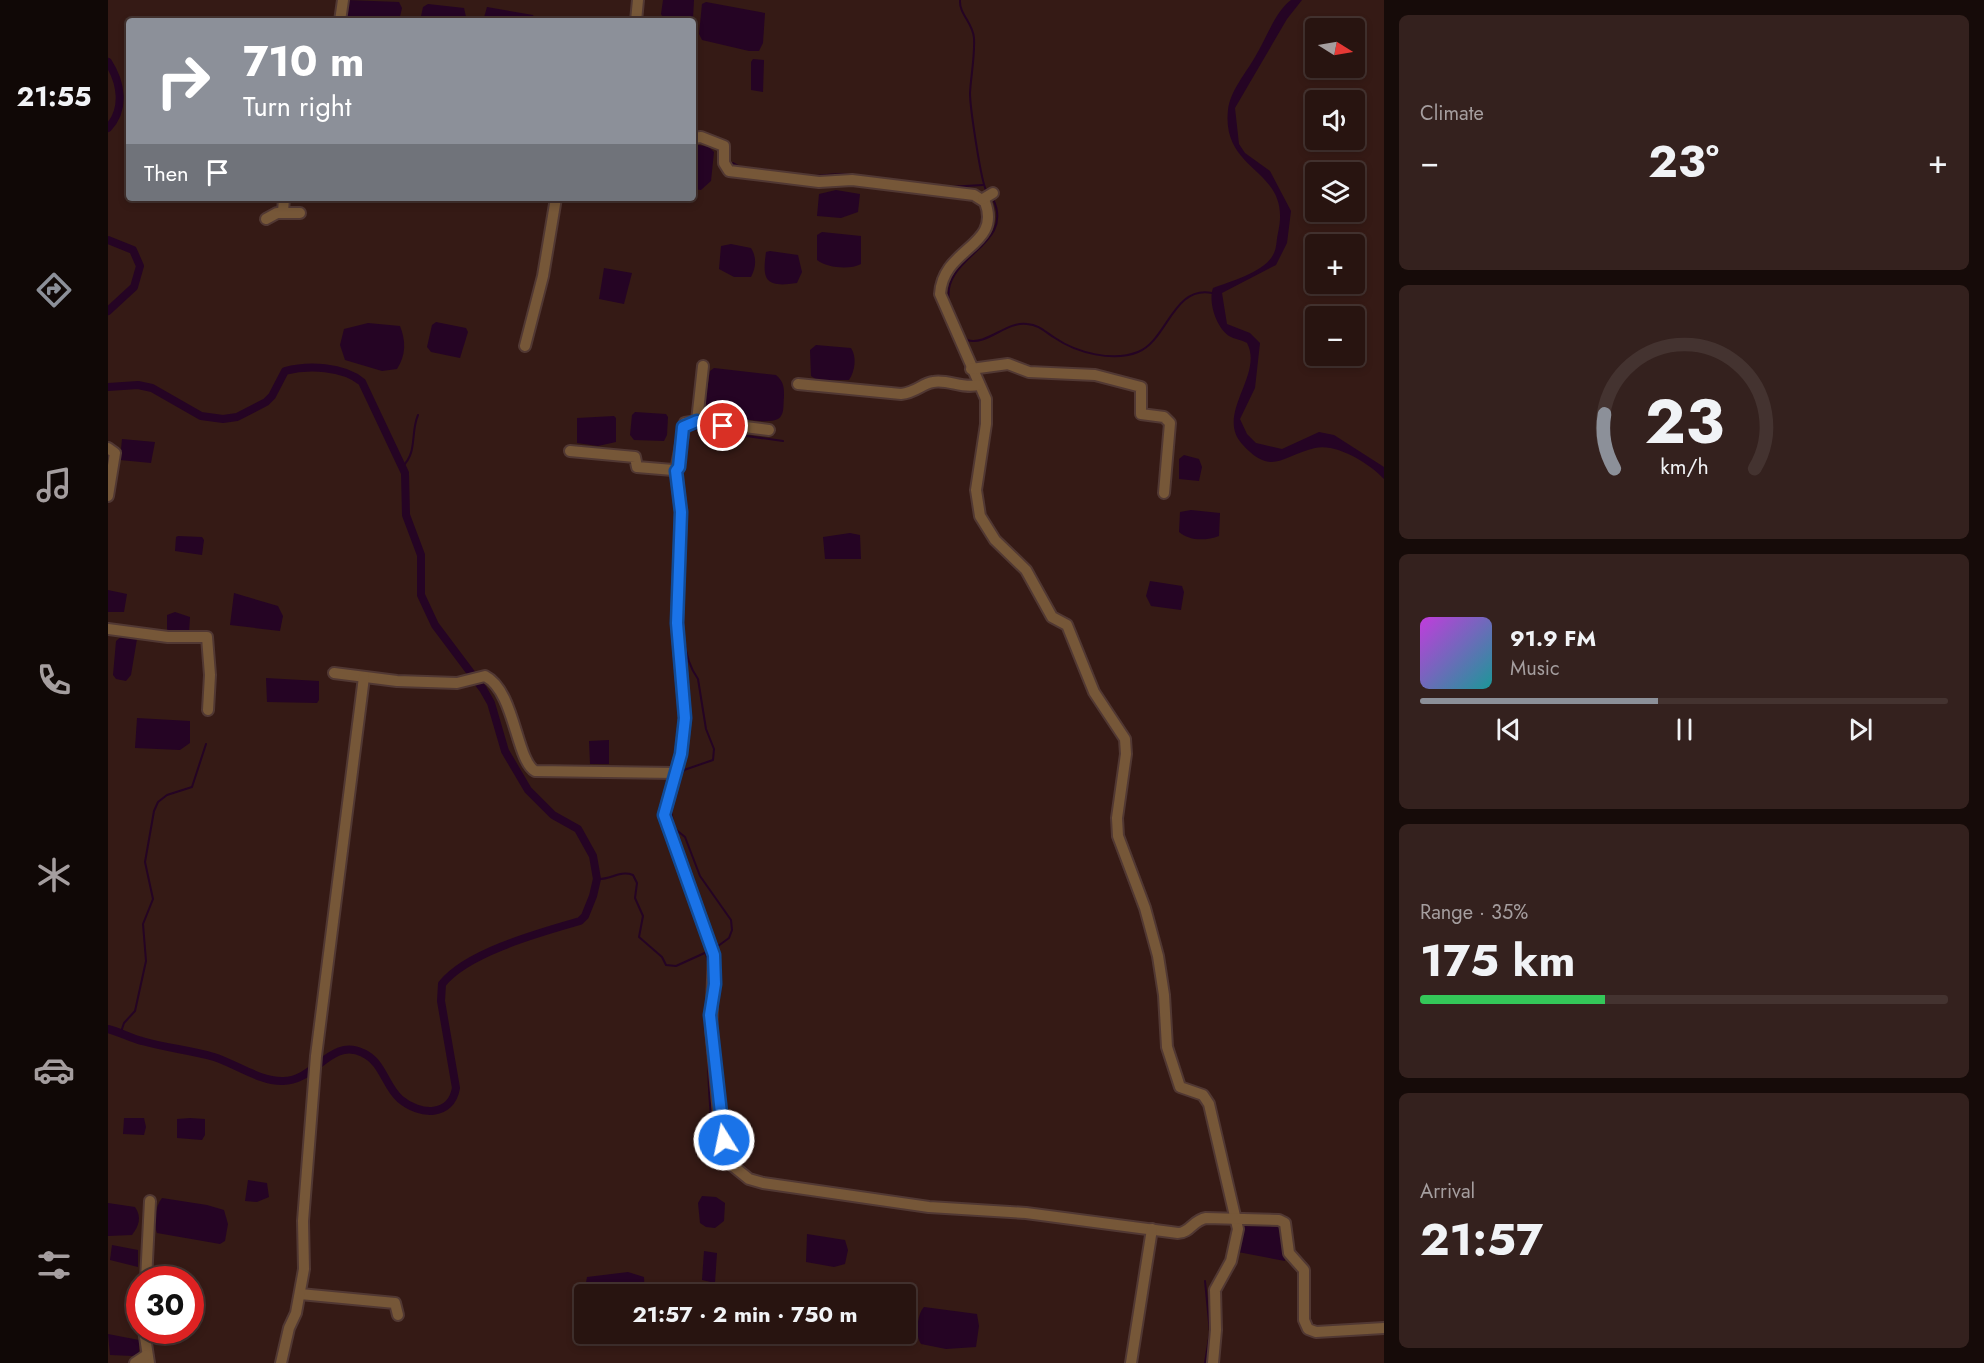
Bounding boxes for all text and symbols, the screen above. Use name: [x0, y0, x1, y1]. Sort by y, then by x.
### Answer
north arrow: [1305, 18, 1365, 78]
map controls: [1305, 18, 1365, 366]
text: 710 m: [243, 31, 365, 92]
icon: right: [144, 42, 222, 120]
text: 21:55: [17, 77, 91, 116]
text: Turn right: [243, 87, 351, 126]
button: sound: [1305, 90, 1365, 150]
text: Climate: [1420, 99, 1484, 128]
text: 23°: [1648, 129, 1719, 194]
text: −: [1420, 138, 1439, 185]
text: +: [1928, 138, 1948, 185]
icon: arrive: [201, 156, 234, 189]
text: Then: [144, 157, 189, 189]
button: layers: [1305, 162, 1365, 222]
button: +: [1305, 234, 1365, 294]
icon: directions: [33, 269, 75, 311]
button: −: [1305, 306, 1365, 366]
text: 23: [1644, 376, 1724, 466]
pin: [697, 400, 748, 451]
icon: arrive: [706, 409, 739, 442]
text: km/h: [1660, 451, 1708, 482]
icon: music: [33, 464, 75, 506]
text: 91.9 FM: [1510, 622, 1596, 654]
text: Music: [1510, 654, 1560, 683]
icon: phone: [33, 659, 75, 701]
icon: previous: [1492, 713, 1525, 746]
icon: pause: [1668, 713, 1701, 746]
icon: next: [1844, 713, 1877, 746]
icon: climate: [33, 854, 75, 896]
text: Range · 35%: [1420, 898, 1528, 927]
text: 175 km: [1420, 928, 1575, 993]
icon: car: [33, 1049, 75, 1091]
position arrow: [692, 1108, 756, 1172]
text: Arrival: [1420, 1177, 1475, 1206]
text: 21:57: [1420, 1207, 1543, 1272]
icon: filters: [33, 1244, 75, 1286]
speed limit sign: 30: [126, 1266, 204, 1344]
text: 21:57 · 2 min · 750 m: [632, 1298, 858, 1330]

